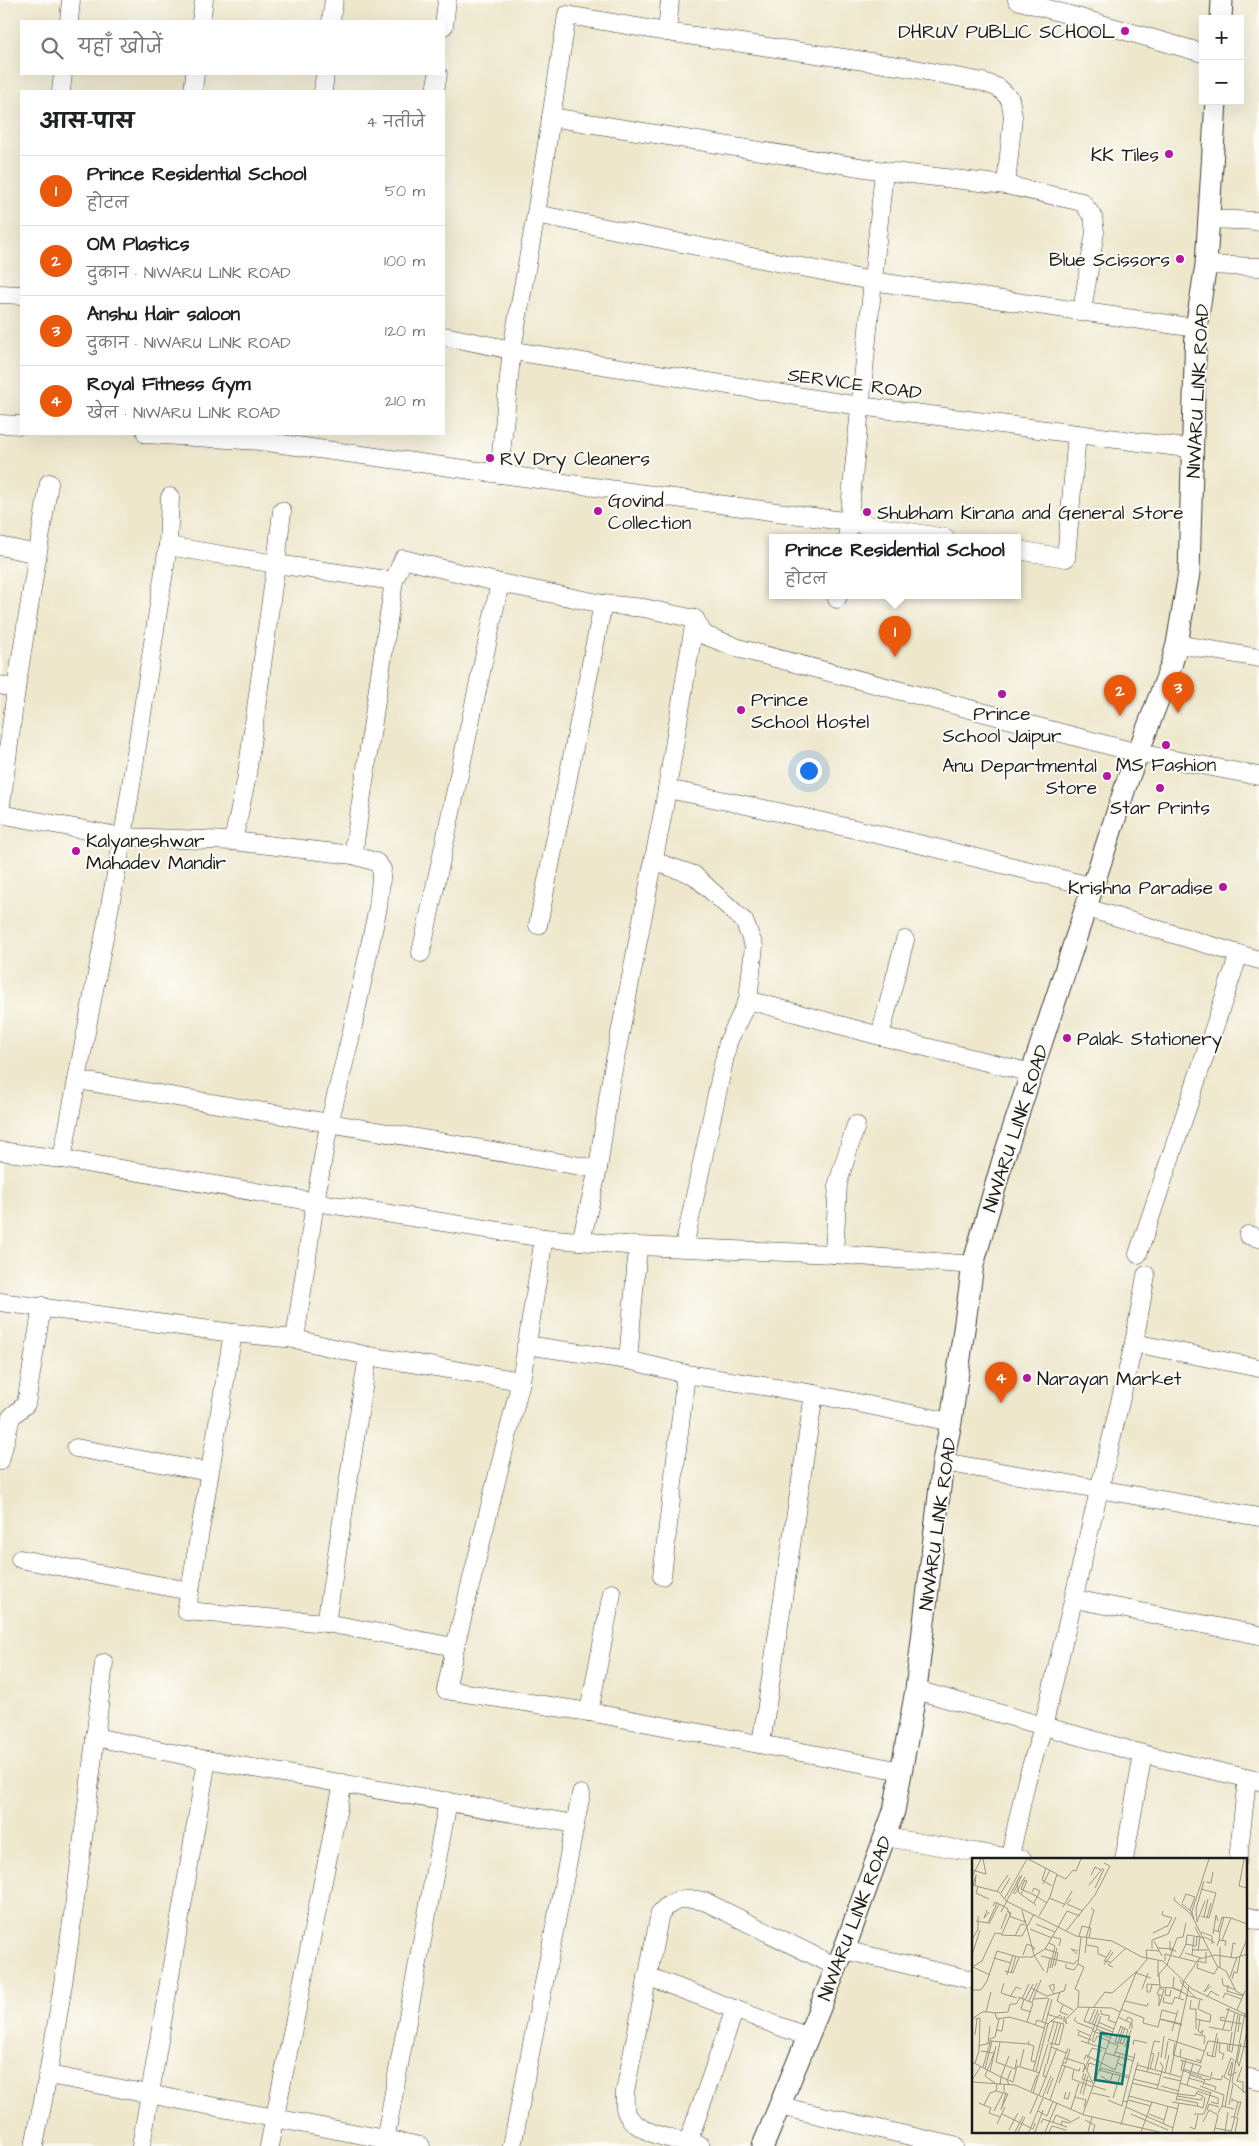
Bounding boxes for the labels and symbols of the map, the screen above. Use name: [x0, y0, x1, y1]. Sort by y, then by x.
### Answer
place label: DHRUV PUBLIC SCHOOL: [898, 19, 1115, 46]
marker: DHRUV PUBLIC SCHOOL: [1119, 25, 1131, 37]
place label: KK Tiles: [1091, 142, 1159, 169]
marker: KK Tiles: [1163, 148, 1175, 160]
place label: Blue Scissors: [1049, 247, 1170, 274]
marker: Blue Scissors: [1174, 253, 1186, 265]
street label: NIWARU LINK ROAD: [1180, 303, 1217, 479]
street label: SERVICE ROAD: [786, 362, 923, 407]
place label: RV Dry Cleaners: [500, 446, 650, 474]
marker: RV Dry Cleaners: [484, 452, 496, 464]
place label: Govind Collection: [608, 488, 691, 537]
place label: Shubham Kirana and General Store: [877, 500, 1184, 527]
marker: Govind Collection: [592, 505, 604, 517]
marker: Shubham Kirana and General Store: [861, 506, 873, 518]
pin: 1: [879, 616, 911, 657]
pin: 3: [1162, 672, 1194, 713]
pin: 2: [1104, 675, 1136, 716]
place label: Prince School Hostel: [751, 687, 869, 736]
marker: Prince School Jaipur: [996, 688, 1008, 700]
place label: Prince School Jaipur: [943, 701, 1062, 750]
marker: Prince School Hostel: [735, 704, 747, 716]
marker: MS Fashion: [1160, 739, 1172, 751]
place label: MS Fashion: [1116, 752, 1216, 779]
place label: Anu Departmental Store: [942, 753, 1097, 802]
your location: [796, 758, 822, 784]
marker: Anu Departmental Store: [1101, 770, 1113, 782]
marker: Star Prints: [1154, 782, 1166, 794]
place label: Star Prints: [1110, 795, 1210, 822]
place label: Kalyaneshwar Mahadev Mandir: [86, 828, 226, 877]
marker: Kalyaneshwar Mahadev Mandir: [70, 845, 82, 857]
place label: Krishna Paradise: [1068, 875, 1213, 902]
marker: Krishna Paradise: [1217, 881, 1229, 893]
place label: Palak Stationery: [1077, 1026, 1223, 1054]
marker: Palak Stationery: [1061, 1032, 1073, 1044]
street label: NIWARU LINK ROAD: [977, 1041, 1056, 1216]
pin: 4: [985, 1362, 1017, 1403]
place label: Narayan Market: [1037, 1366, 1182, 1394]
marker: Narayan Market: [1021, 1372, 1033, 1384]
street label: NIWARU LINK ROAD: [913, 1436, 964, 1612]
street label: NIWARU LINK ROAD: [812, 1832, 899, 2005]
inset map: [972, 1858, 1246, 2134]

